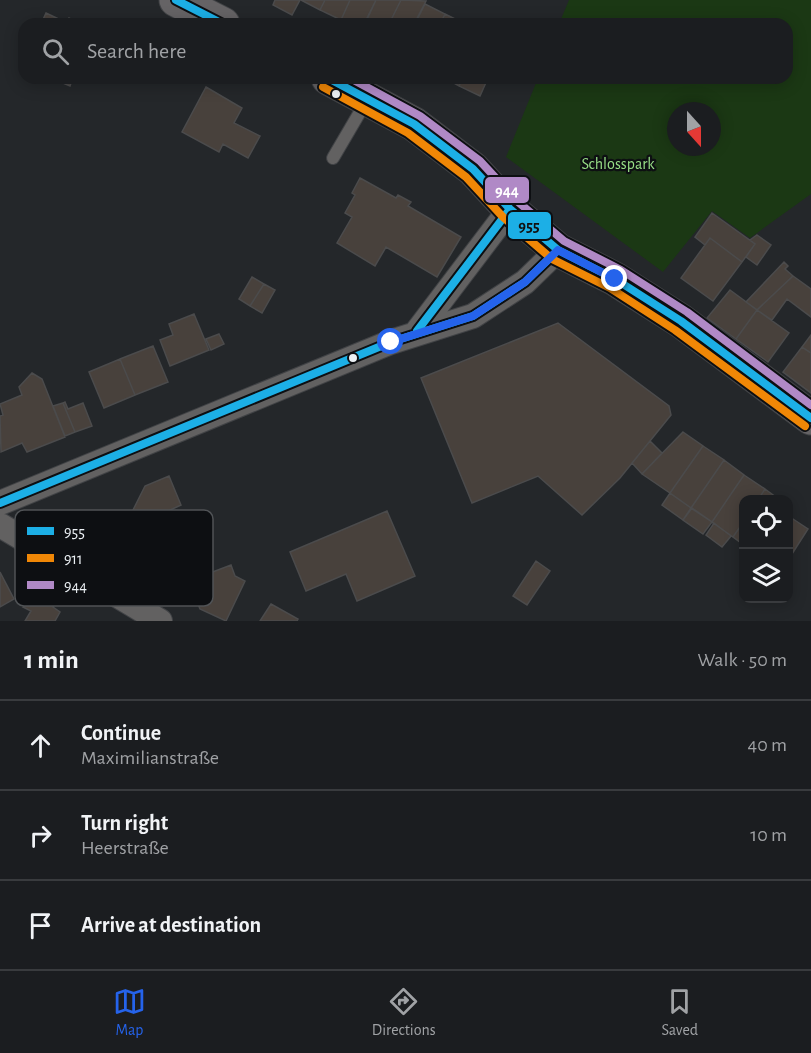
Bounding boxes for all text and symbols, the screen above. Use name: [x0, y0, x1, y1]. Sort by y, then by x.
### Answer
search box: [18, 18, 793, 84]
icon: search: [39, 35, 72, 68]
text: Search here: [87, 40, 186, 62]
unlabelled marker: [330, 88, 342, 100]
north arrow: [667, 102, 721, 156]
park label: Schlosspark: [581, 156, 655, 172]
line badge: 944: [484, 176, 530, 204]
text: 944: [495, 183, 519, 199]
line badge: 955: [507, 211, 552, 240]
text: 955: [518, 218, 540, 234]
route end: [601, 265, 627, 291]
route start: [377, 328, 403, 354]
unlabelled marker: [347, 352, 359, 364]
map controls: [739, 495, 793, 603]
button: locate: [739, 495, 793, 549]
legend: [15, 510, 213, 606]
text: 955: [64, 524, 85, 540]
button: layers: [739, 549, 793, 603]
text: 911: [64, 551, 83, 567]
text: 944: [64, 578, 87, 594]
text: 1 min: [24, 647, 79, 673]
text: Walk · 50 m: [698, 650, 787, 670]
text: Continue: [81, 722, 161, 744]
icon: ahead: [24, 729, 57, 762]
text: 40 m: [748, 735, 787, 755]
text: Maximilianstraße: [81, 748, 219, 768]
text: Turn right: [81, 812, 168, 834]
icon: right: [24, 819, 57, 852]
text: 10 m: [750, 825, 787, 845]
text: Heerstraße: [81, 838, 169, 858]
icon: arrive: [24, 909, 57, 942]
text: Arrive at destination: [81, 914, 261, 936]
tab: Map: [113, 985, 146, 1040]
tab: Directions: [372, 985, 436, 1040]
tab: Saved: [661, 985, 698, 1040]

